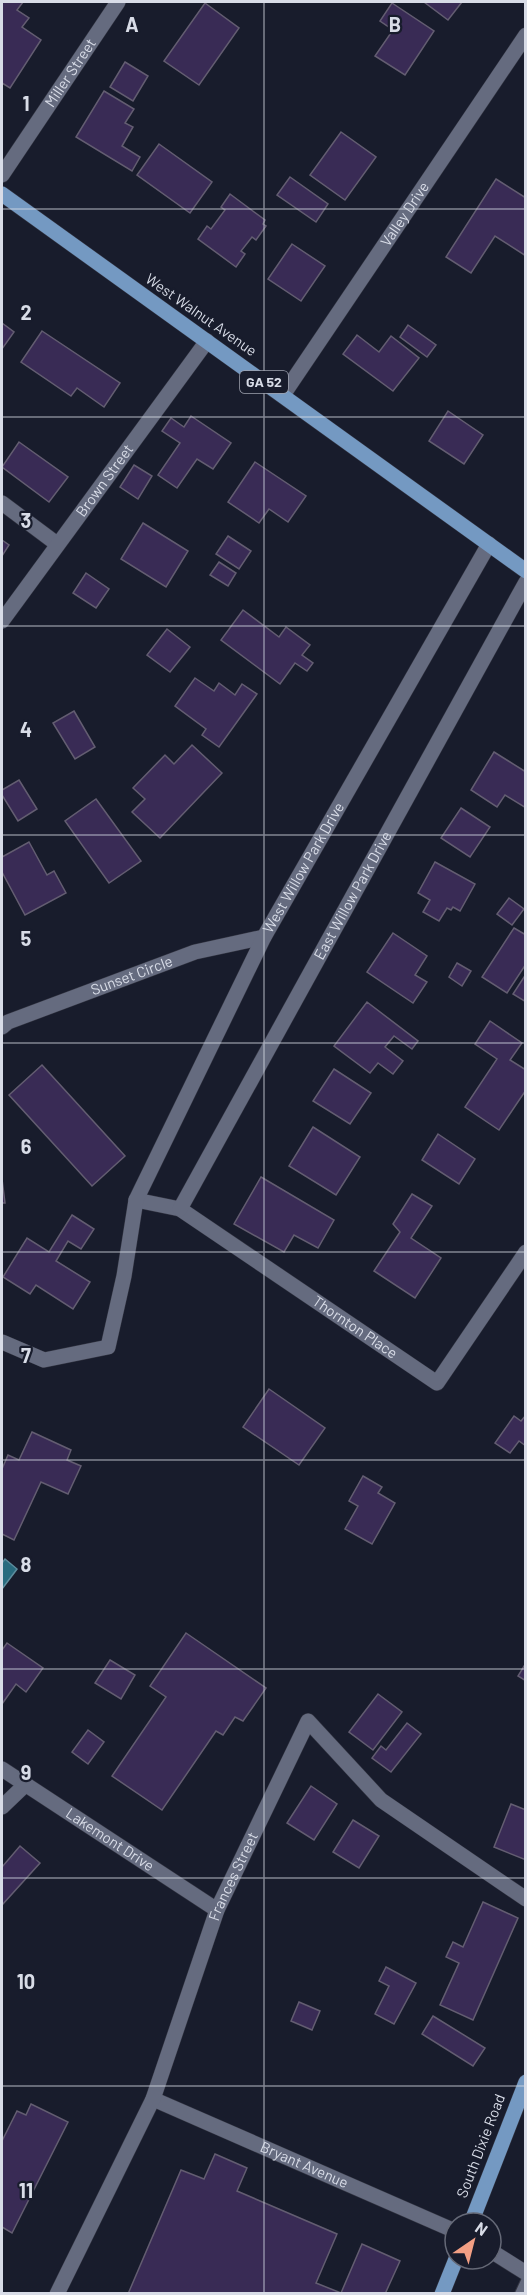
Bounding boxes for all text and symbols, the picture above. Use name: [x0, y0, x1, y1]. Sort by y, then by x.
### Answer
text: A: [125, 12, 139, 36]
text: B: [389, 12, 401, 36]
street label: Miller Street: [40, 34, 99, 110]
text: 1: [22, 91, 30, 115]
street label: Valley Drive: [376, 178, 432, 249]
street label: West Walnut Avenue: [142, 269, 261, 359]
text: 2: [20, 300, 32, 324]
road number: GA 52: [240, 371, 288, 393]
street label: Brown Street: [71, 440, 137, 520]
text: 3: [21, 508, 31, 532]
text: 4: [20, 717, 32, 741]
street label: West Willow Park Drive: [258, 799, 347, 936]
street label: East Willow Park Drive: [309, 828, 395, 962]
text: 5: [21, 926, 32, 950]
street label: Sunset Circle: [88, 951, 175, 998]
text: 6: [21, 1134, 32, 1158]
street label: Thornton Place: [309, 1291, 401, 1362]
text: 7: [21, 1343, 31, 1367]
text: 8: [21, 1552, 32, 1576]
text: 9: [21, 1760, 31, 1784]
street label: Lakemont Drive: [63, 1803, 158, 1874]
street label: Frances Street: [204, 1829, 261, 1923]
text: 10: [17, 1969, 35, 1993]
street label: South Dixie Road: [452, 2091, 508, 2200]
street label: Bryant Avenue: [258, 2137, 351, 2191]
text: 11: [19, 2178, 33, 2202]
north arrow: [443, 2211, 503, 2271]
text: N: [472, 2217, 492, 2239]

